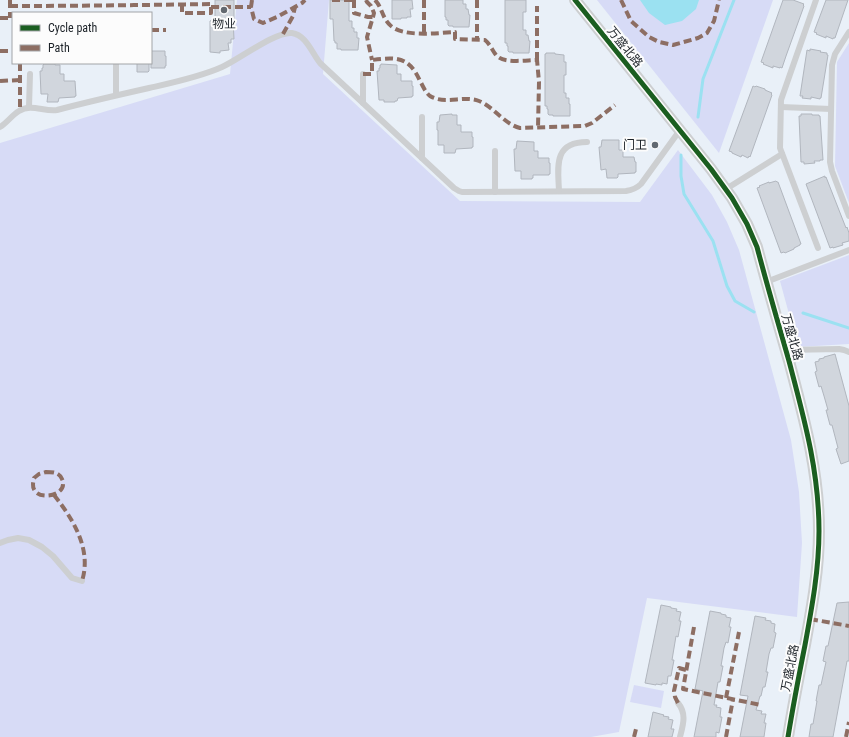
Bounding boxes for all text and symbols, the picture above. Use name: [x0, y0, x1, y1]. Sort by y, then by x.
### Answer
marker: 物业: [219, 5, 229, 15]
legend: [12, 12, 152, 64]
place label: 物业: [212, 17, 236, 31]
text: Cycle path: [48, 21, 98, 35]
street label: 万盛北路: [604, 24, 646, 70]
text: Path: [48, 41, 70, 55]
place label: 门卫: [623, 138, 647, 152]
marker: 门卫: [650, 140, 660, 150]
street label: 万盛北路: [779, 312, 805, 362]
street label: 万盛北路: [779, 643, 801, 693]

